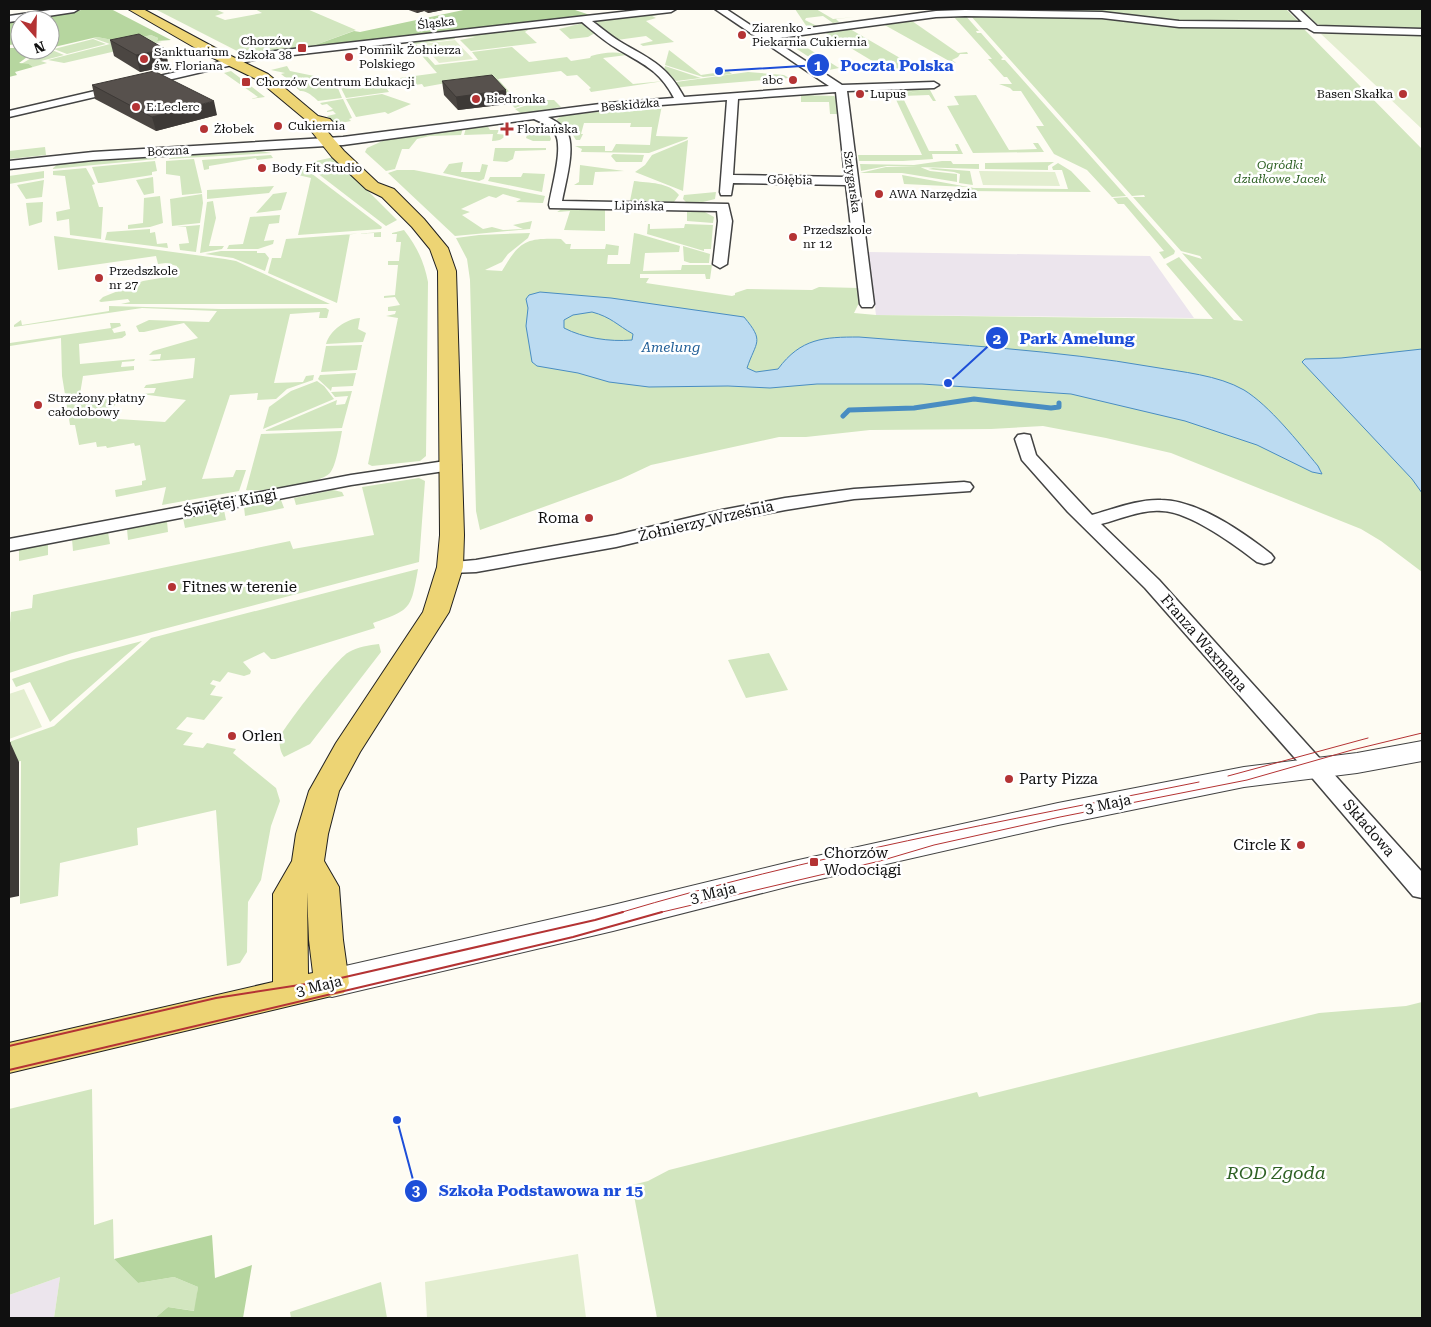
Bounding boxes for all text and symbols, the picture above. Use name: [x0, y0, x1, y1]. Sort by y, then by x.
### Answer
north arrow: [10, 10, 60, 60]
street label: Śląska: [417, 14, 456, 32]
place label: Ziarenko - Piekarnia Cukiernia: [752, 21, 867, 49]
marker: Ziarenko - Piekarnia Cukiernia: [736, 29, 748, 41]
place label: Chorzów Szkoła 38: [237, 34, 292, 62]
text: N: [31, 38, 47, 57]
marker: Chorzów Szkoła 38: [296, 42, 308, 54]
place label: Pomnik Żołnierza Polskiego: [359, 43, 461, 71]
place label: Sanktuarium św. Floriana: [154, 45, 229, 73]
callout: Poczta Polska: [805, 50, 964, 81]
marker: Pomnik Żołnierza Polskiego: [343, 51, 355, 63]
marker: Sanktuarium św. Floriana: [138, 53, 150, 65]
text: Poczta Polska: [840, 56, 954, 75]
text: 1: [814, 57, 823, 75]
place label: abc: [762, 73, 783, 87]
marker: abc: [787, 74, 799, 86]
place label: Chorzów Centrum Edukacji: [256, 75, 415, 89]
marker: Chorzów Centrum Edukacji: [240, 76, 252, 88]
place label: Lupus: [870, 87, 906, 101]
place label: Basen Skałka: [1317, 87, 1393, 101]
marker: Lupus: [854, 88, 866, 100]
marker: Basen Skałka: [1397, 88, 1409, 100]
place label: Biedronka: [486, 92, 546, 106]
marker: Biedronka: [470, 93, 482, 105]
street label: Beskidzka: [600, 95, 660, 115]
place label: E.Leclerc: [146, 100, 200, 114]
marker: E.Leclerc: [130, 101, 142, 113]
place label: Cukiernia: [288, 119, 346, 133]
marker: Cukiernia: [272, 120, 284, 132]
place label: Żłobek: [214, 122, 255, 136]
place label: Floriańska: [517, 122, 578, 136]
marker: Żłobek: [198, 123, 210, 135]
marker: Floriańska: [501, 123, 513, 135]
street label: Boczna: [147, 143, 190, 159]
street label: Sztygarska: [841, 150, 863, 214]
park label: Ogródki działkowe Jacek: [1234, 158, 1327, 186]
place label: Body Fit Studio: [272, 161, 362, 175]
marker: Body Fit Studio: [256, 162, 268, 174]
street label: Gołębia: [767, 173, 813, 187]
place label: AWA Narzędzia: [889, 187, 977, 201]
marker: AWA Narzędzia: [873, 188, 885, 200]
street label: Lipińska: [614, 199, 665, 213]
place label: Przedszkole nr 12: [803, 223, 872, 251]
marker: Przedszkole nr 12: [787, 231, 799, 243]
place label: Przedszkole nr 27: [109, 264, 178, 292]
marker: Przedszkole nr 27: [93, 272, 105, 284]
callout: Park Amelung: [985, 323, 1145, 354]
text: Park Amelung: [1019, 329, 1135, 348]
text: 2: [993, 330, 1001, 348]
water label: Amelung: [641, 339, 700, 355]
place label: Strzeżony płatny całodobowy: [48, 391, 146, 419]
marker: Strzeżony płatny całodobowy: [32, 399, 44, 411]
street label: Świętej Kingi: [181, 484, 279, 521]
street label: Żołnierzy Września: [637, 497, 775, 545]
place label: Roma: [538, 509, 579, 527]
marker: Roma: [583, 512, 595, 524]
place label: Fitnes w terenie: [182, 578, 297, 596]
marker: Fitnes w terenie: [166, 581, 178, 593]
street label: Franza Waxmana: [1157, 591, 1251, 695]
place label: Orlen: [242, 727, 283, 745]
marker: Orlen: [226, 730, 238, 742]
place label: Party Pizza: [1019, 770, 1098, 788]
marker: Party Pizza: [1003, 773, 1015, 785]
street label: 3 Maja: [1083, 790, 1133, 818]
street label: Składowa: [1339, 796, 1399, 860]
place label: Circle K: [1233, 836, 1291, 854]
marker: Circle K: [1295, 839, 1307, 851]
place label: Chorzów Wodociągi: [824, 844, 901, 879]
marker: Chorzów Wodociągi: [808, 856, 820, 868]
street label: 3 Maja: [688, 879, 738, 907]
street label: 3 Maja: [294, 972, 344, 1000]
park label: ROD Zgoda: [1226, 1162, 1326, 1183]
callout: Szkoła Podstawowa nr 15: [403, 1175, 653, 1206]
text: Szkoła Podstawowa nr 15: [439, 1181, 643, 1200]
text: 3: [412, 1182, 421, 1200]

